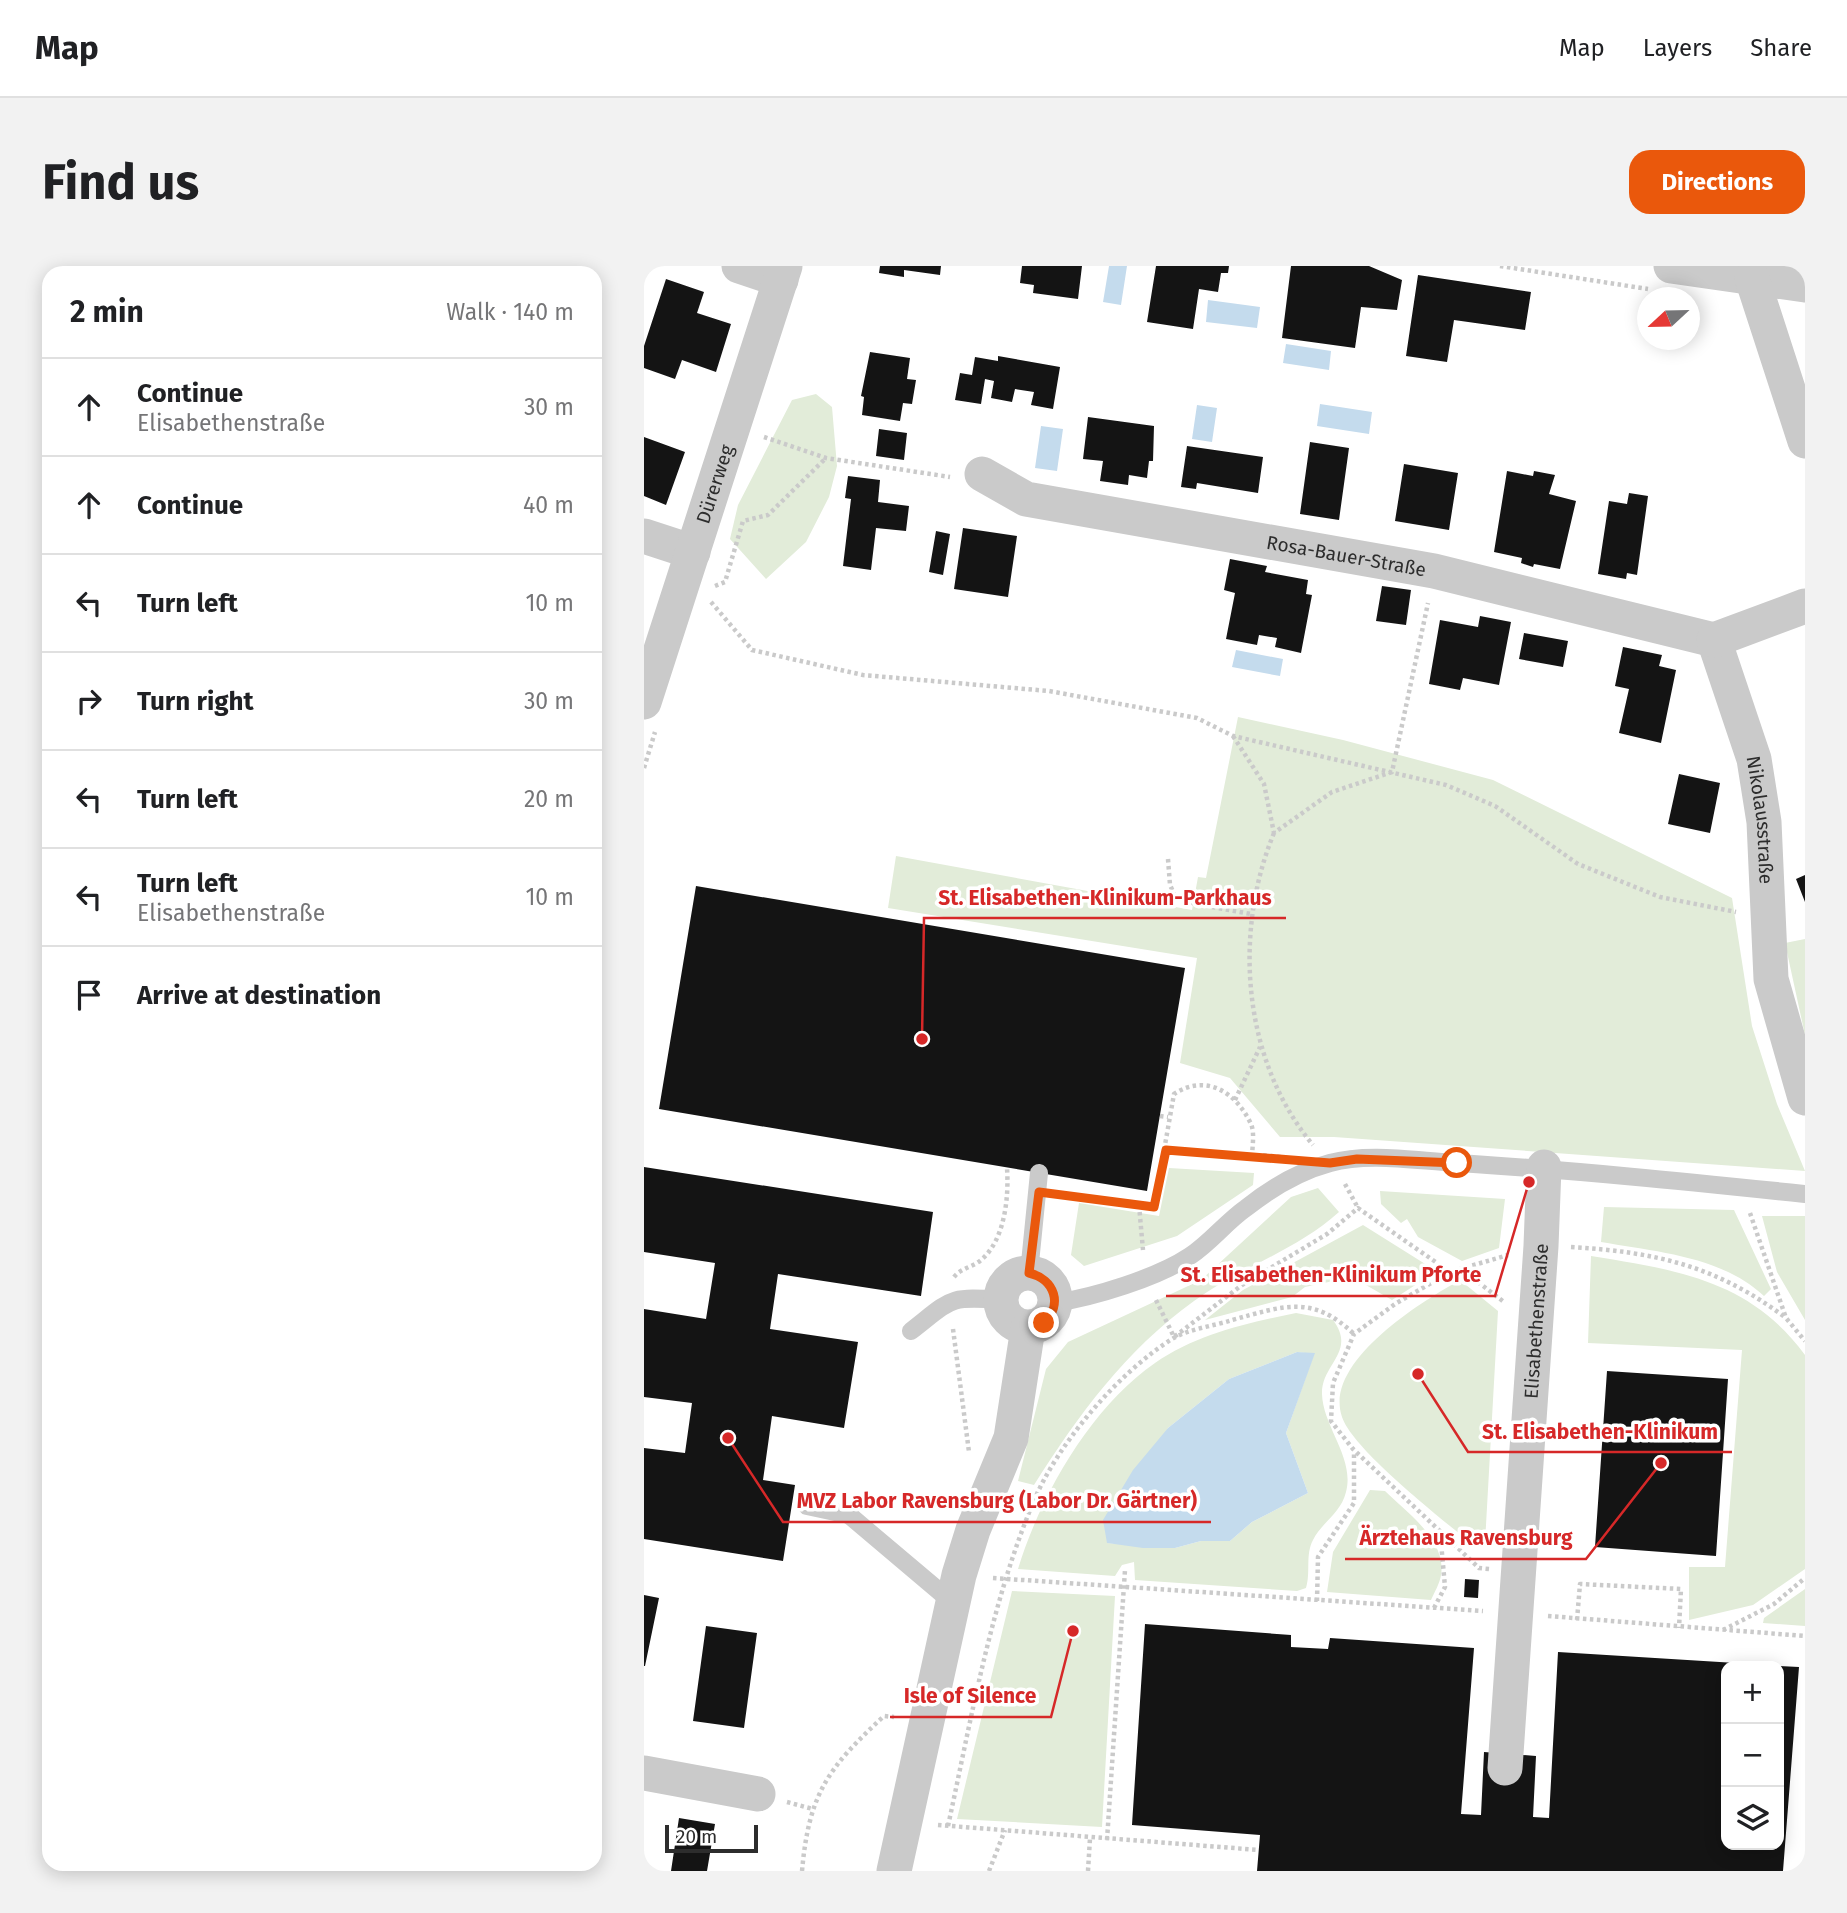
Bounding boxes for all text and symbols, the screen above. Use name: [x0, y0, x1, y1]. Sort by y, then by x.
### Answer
text: Map: [35, 28, 99, 68]
text: Map: [1559, 34, 1605, 62]
text: Layers: [1643, 34, 1712, 62]
text: Share: [1750, 34, 1812, 62]
button: Directions: [1629, 150, 1805, 214]
text: Find us: [42, 153, 199, 212]
north arrow: [1637, 287, 1700, 350]
text: 2 min: [70, 294, 144, 330]
text: Walk · 140 m: [446, 298, 574, 326]
text: Continue: [137, 378, 243, 409]
icon: ahead: [70, 388, 108, 426]
text: 30 m: [524, 393, 574, 421]
text: Elisabethenstraße: [137, 409, 325, 437]
street label: Dürerweg: [691, 442, 738, 527]
icon: ahead: [70, 486, 108, 524]
text: Continue: [137, 490, 243, 521]
text: 40 m: [523, 491, 574, 519]
street label: Rosa-Bauer-Straße: [1265, 531, 1428, 581]
icon: left: [70, 584, 108, 622]
text: Turn left: [137, 588, 238, 619]
text: 10 m: [525, 589, 574, 617]
icon: right: [70, 682, 108, 720]
text: Turn right: [137, 686, 254, 717]
text: 30 m: [524, 687, 574, 715]
street label: Nikolausstraße: [1742, 754, 1778, 885]
icon: left: [70, 780, 108, 818]
text: Turn left: [137, 784, 238, 815]
text: 20 m: [524, 785, 574, 813]
text: Turn left: [137, 868, 238, 899]
callout: St. Elisabethen-Klinikum-Parkhaus: [924, 876, 1286, 918]
icon: left: [70, 878, 108, 916]
text: 10 m: [525, 883, 574, 911]
text: St. Elisabethen-Klinikum-Parkhaus: [938, 885, 1272, 911]
text: Elisabethenstraße: [137, 899, 325, 927]
icon: arrive: [70, 976, 108, 1014]
text: Arrive at destination: [137, 980, 381, 1011]
route start: [1441, 1147, 1472, 1178]
street label: Elisabethenstraße: [1519, 1243, 1553, 1399]
callout: St. Elisabethen-Klinikum Pforte: [1166, 1254, 1495, 1296]
text: St. Elisabethen-Klinikum Pforte: [1181, 1262, 1482, 1288]
route end: [1028, 1307, 1059, 1338]
callout: St. Elisabethen-Klinikum: [1468, 1410, 1732, 1452]
text: St. Elisabethen-Klinikum: [1482, 1419, 1718, 1445]
callout: MVZ Labor Ravensburg (Labor Dr. Gärtner): [783, 1480, 1211, 1522]
text: MVZ Labor Ravensburg (Labor Dr. Gärtner): [797, 1488, 1197, 1514]
callout: Ärztehaus Ravensburg: [1345, 1517, 1586, 1559]
text: Ärztehaus Ravensburg: [1358, 1524, 1573, 1551]
map controls: [1721, 1661, 1784, 1850]
button: +: [1721, 1661, 1784, 1724]
callout: Isle of Silence: [890, 1675, 1051, 1717]
text: Isle of Silence: [904, 1683, 1037, 1709]
button: −: [1721, 1724, 1784, 1787]
button: layers: [1721, 1787, 1784, 1850]
scale bar: [665, 1822, 758, 1854]
text: 20 m: [676, 1825, 717, 1848]

